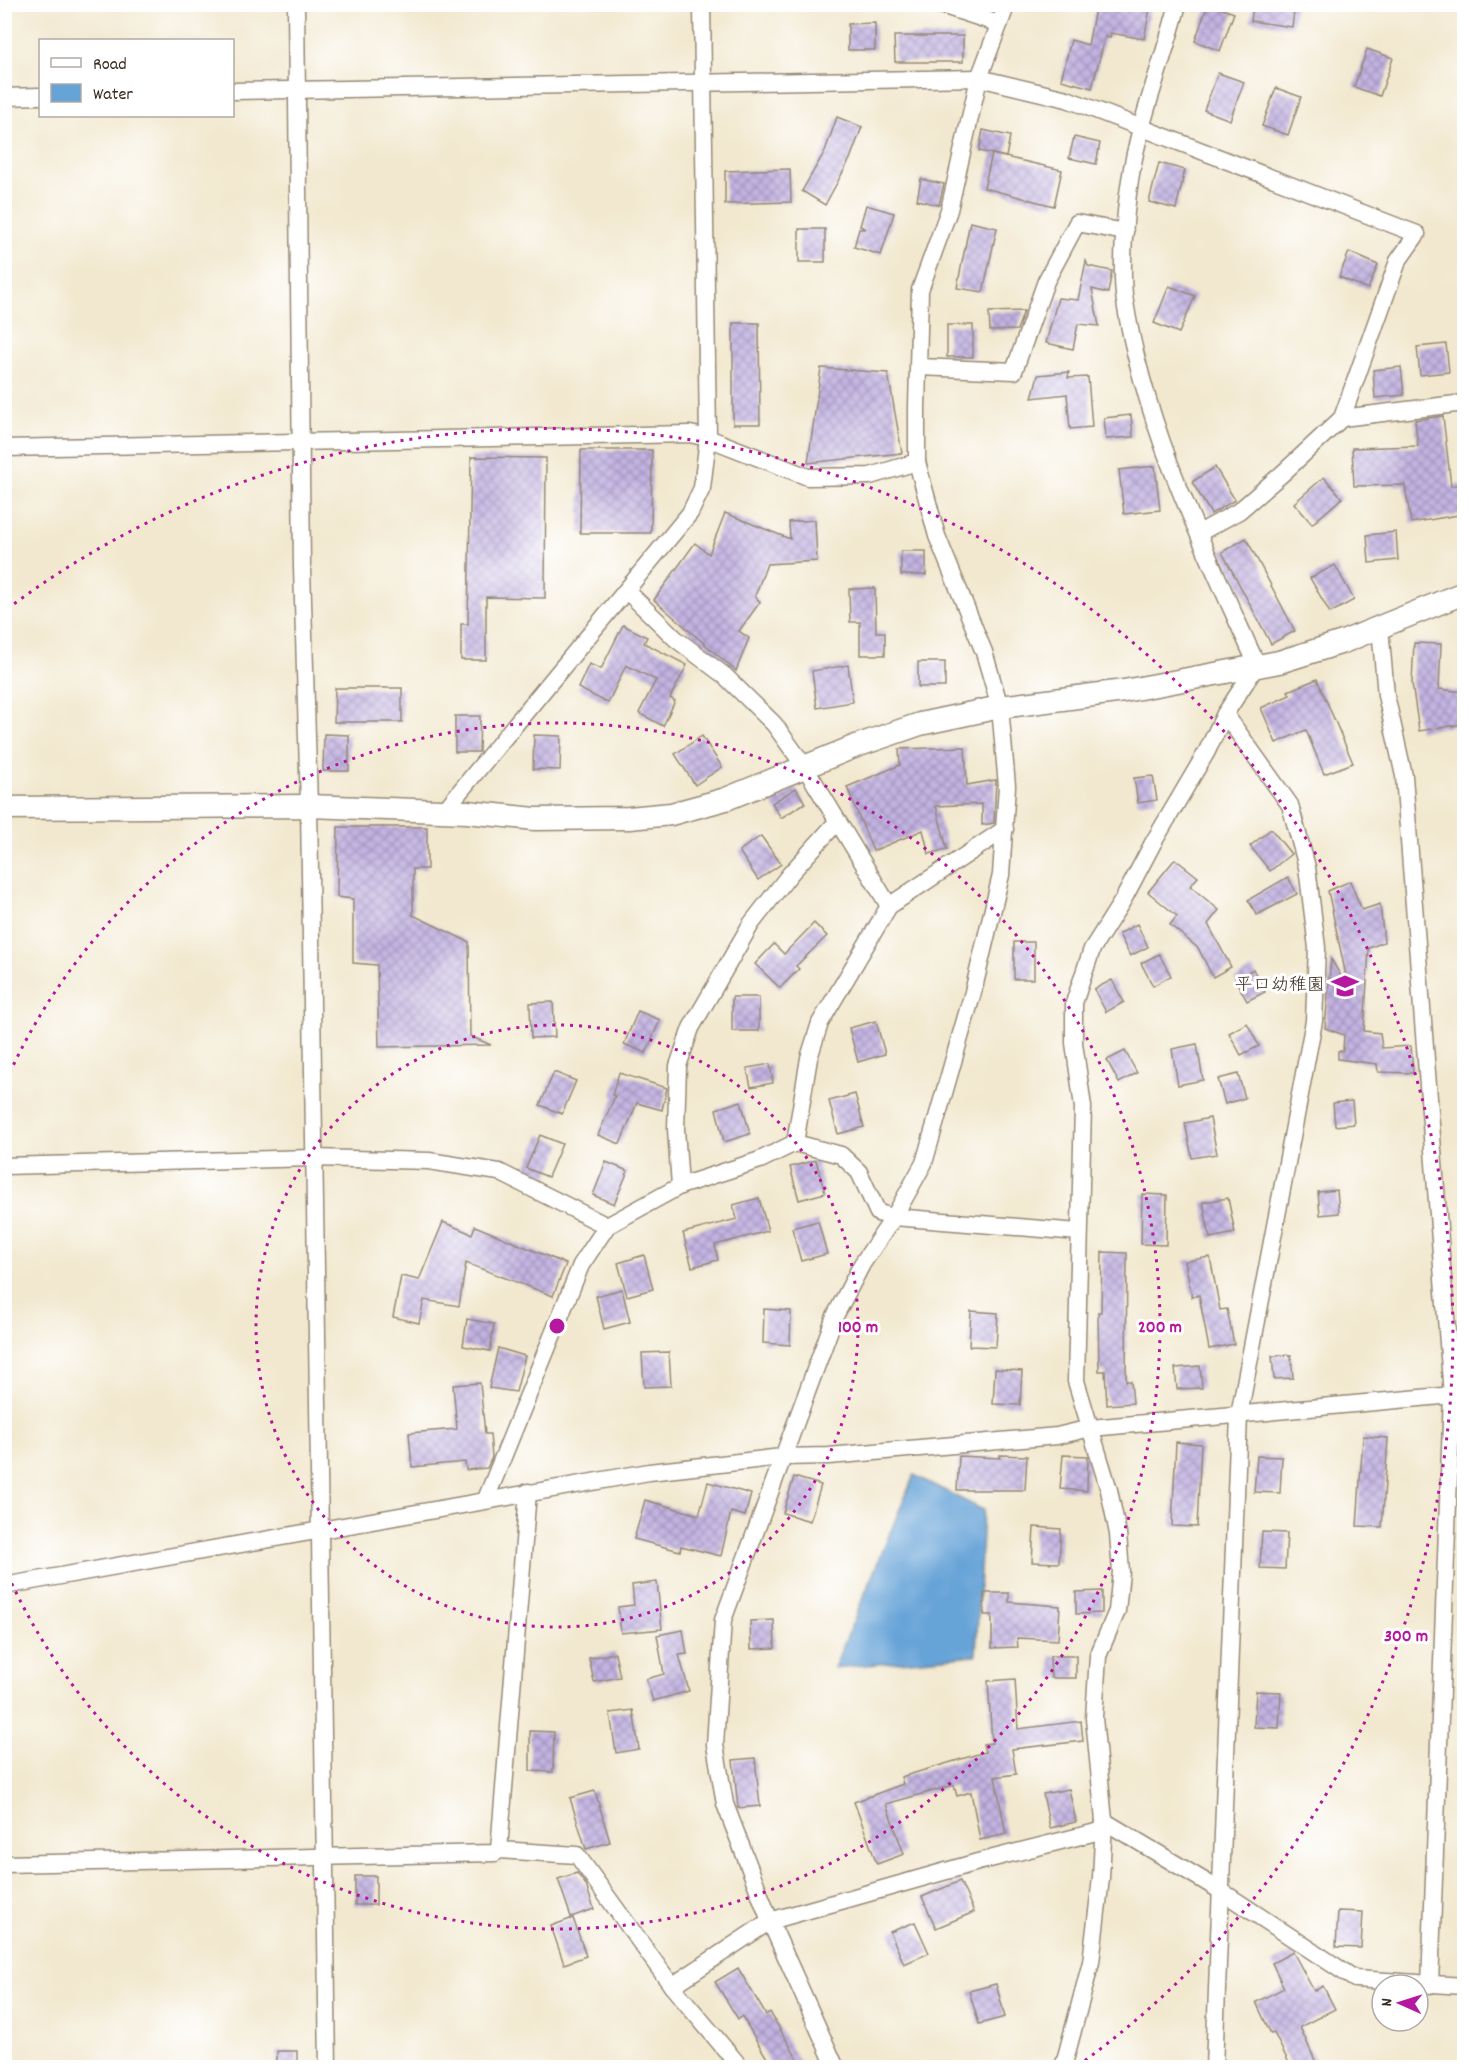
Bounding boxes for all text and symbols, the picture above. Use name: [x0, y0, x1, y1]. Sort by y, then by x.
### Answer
legend: [39, 39, 234, 117]
text: Road: [93, 53, 127, 78]
text: Water: [93, 83, 133, 108]
school or university icon: 平口幼稚園: [1330, 971, 1360, 1001]
place label: 平口幼稚園: [1235, 974, 1325, 999]
centre of rings: [547, 1316, 567, 1336]
text: 100 m: [838, 1316, 878, 1341]
text: 200 m: [1138, 1316, 1182, 1341]
text: 300 m: [1384, 1625, 1428, 1650]
north arrow: [1370, 1973, 1430, 2033]
text: N: [1376, 1998, 1399, 2007]

